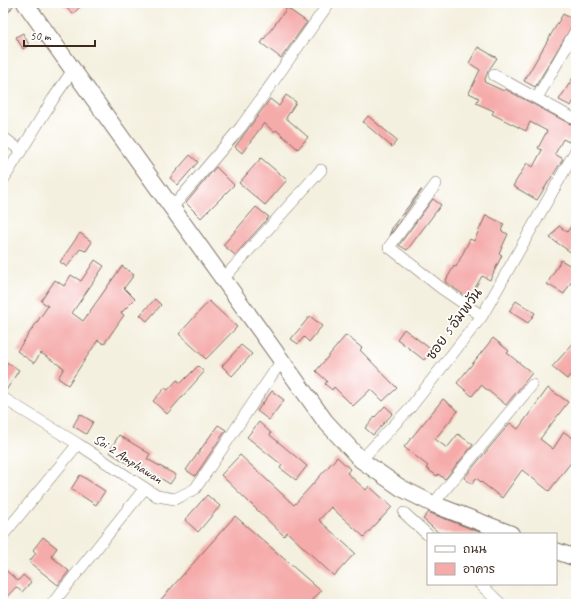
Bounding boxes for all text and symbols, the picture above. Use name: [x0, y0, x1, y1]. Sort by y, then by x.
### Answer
scale bar: [24, 22, 95, 48]
text: 50 m: [30, 28, 52, 44]
street label: ซอย 5 อัมพวัน: [422, 284, 486, 363]
street label: Soi 2 Amphawan: [90, 430, 166, 488]
legend: [427, 533, 557, 585]
text: ถนน: [463, 541, 487, 557]
text: อาคาร: [463, 561, 495, 577]

